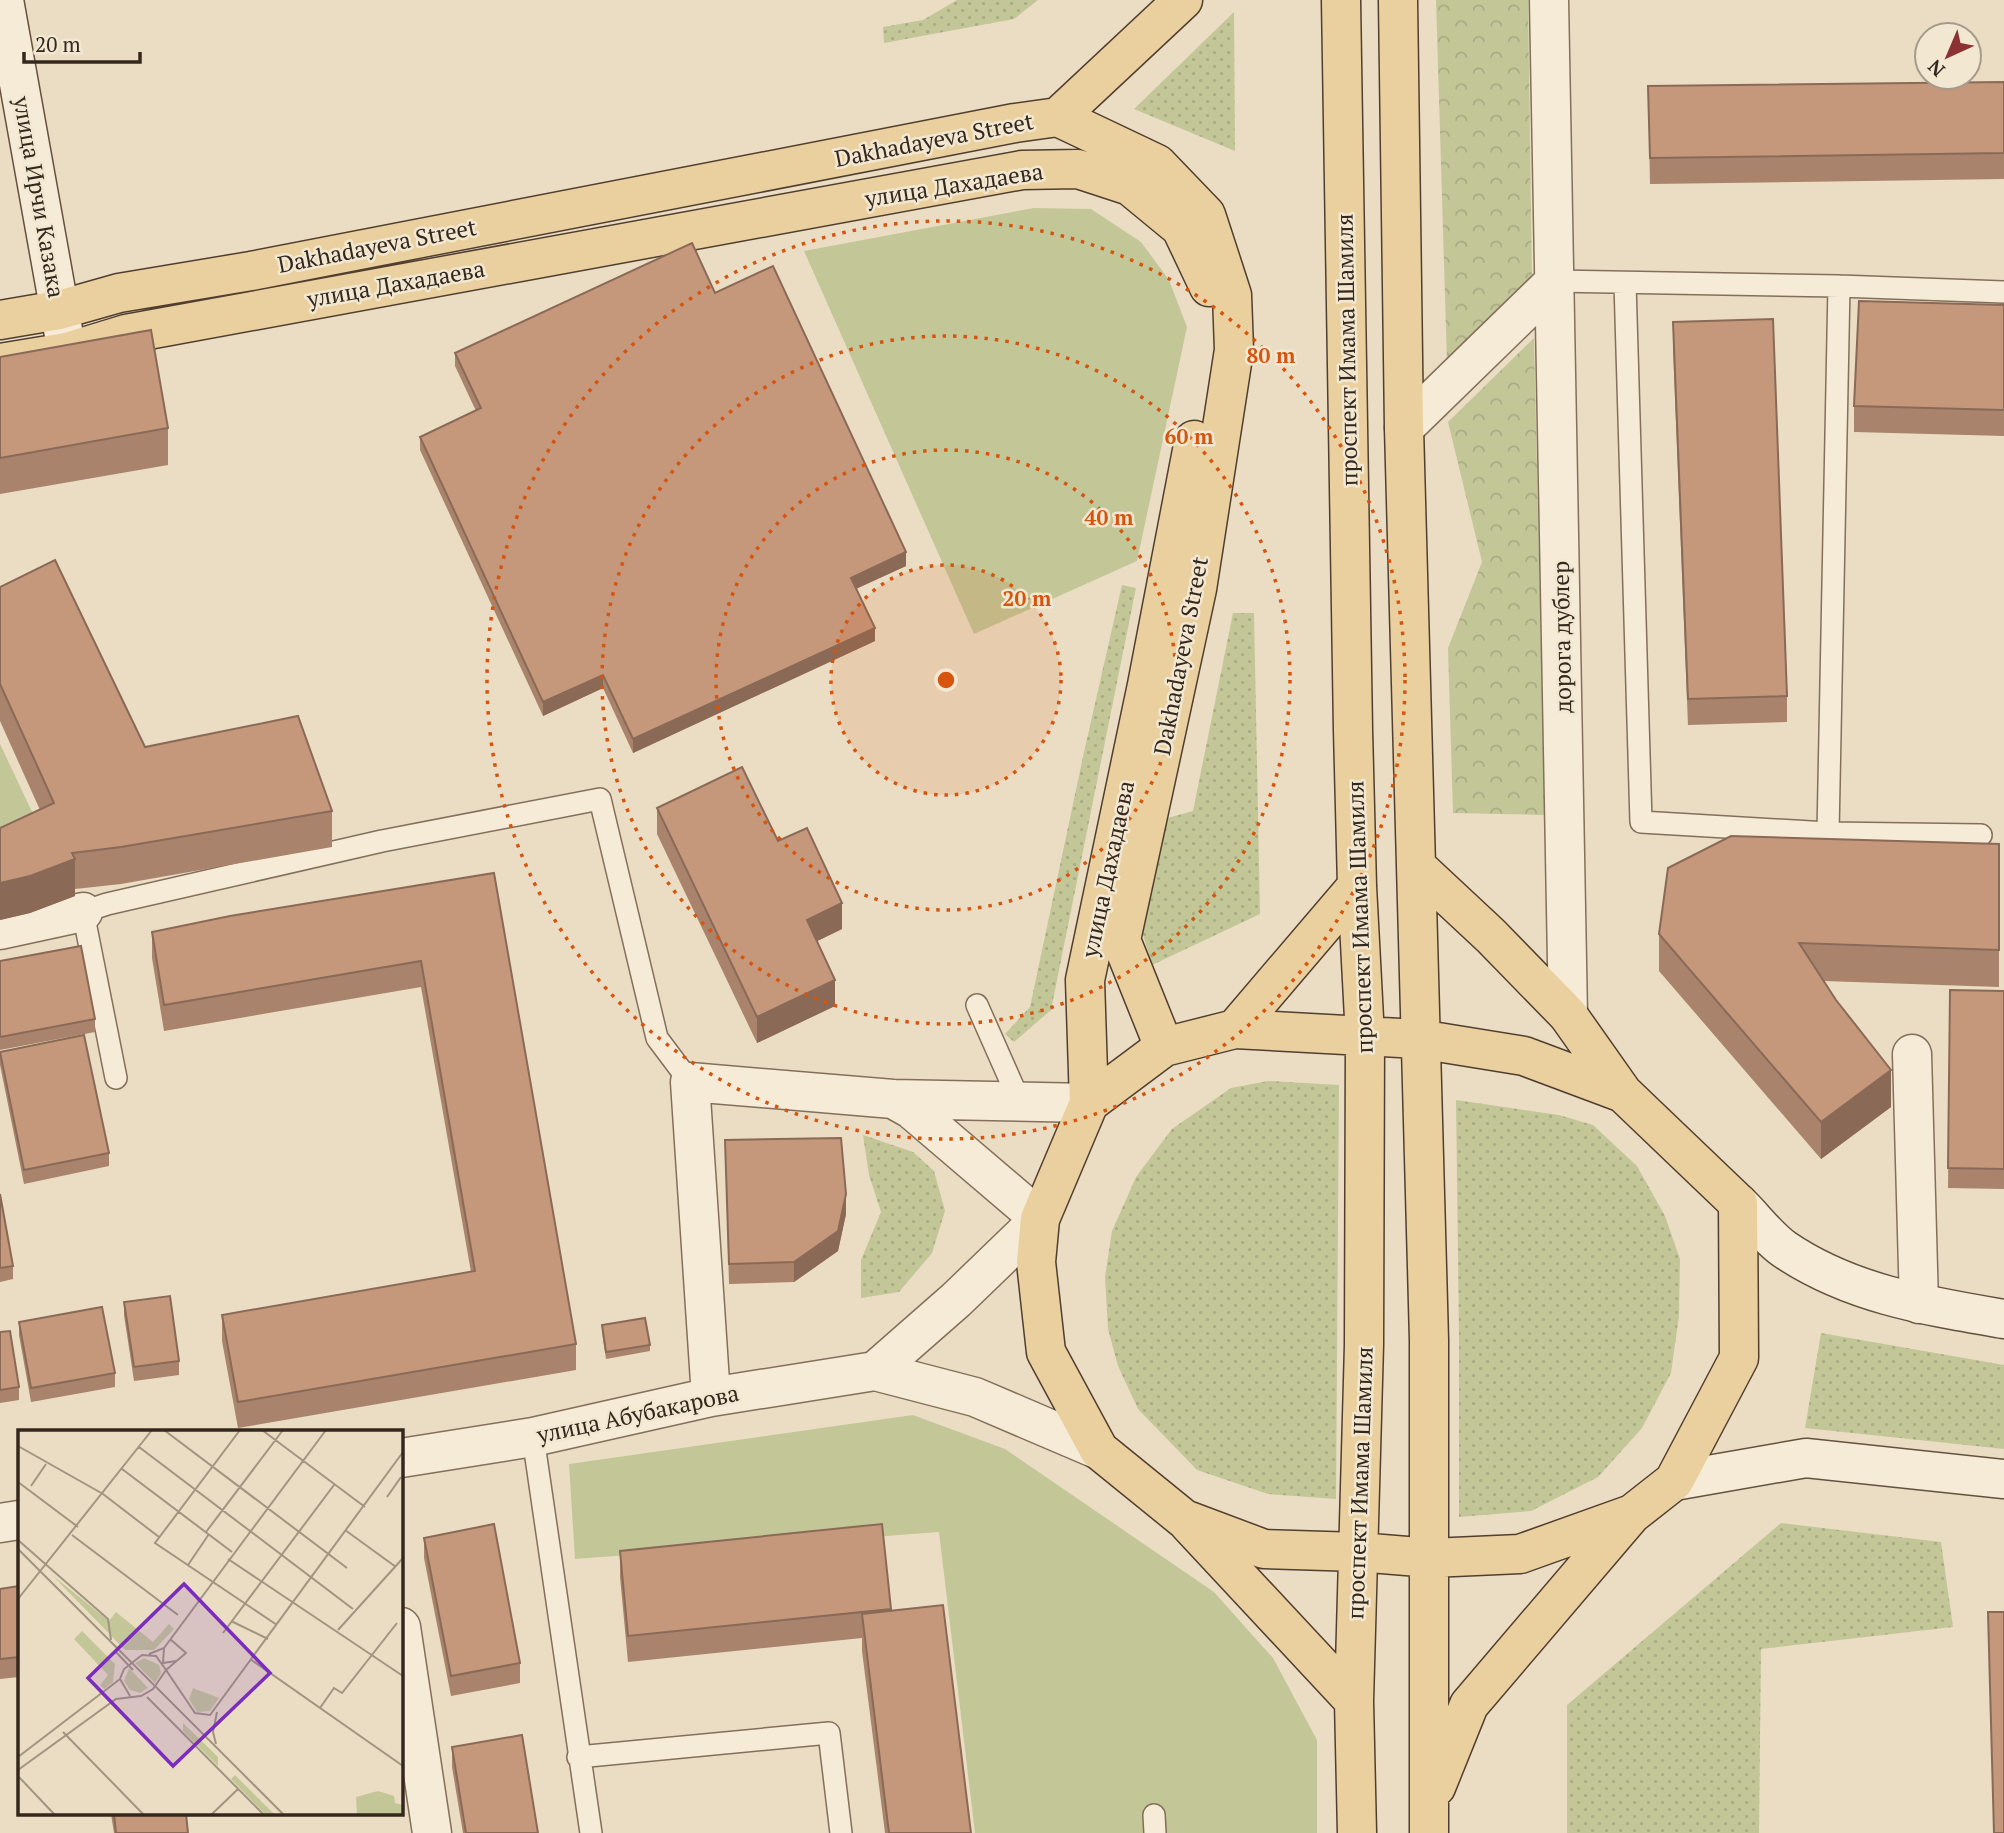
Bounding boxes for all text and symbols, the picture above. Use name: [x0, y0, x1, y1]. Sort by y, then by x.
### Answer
scale bar: [24, 21, 140, 65]
north arrow: [1913, 21, 1983, 91]
text: 20 m: [35, 30, 81, 58]
text: N: [1922, 54, 1950, 83]
street label: улица Ирчи Казака: [6, 93, 73, 300]
street label: Dakhadayeva Street: [832, 105, 1036, 174]
street label: улица Дахадаева: [862, 155, 1046, 214]
street label: Dakhadayeva Street: [275, 211, 479, 280]
street label: проспект Имама Шамиля: [1329, 213, 1364, 487]
street label: улица Дахадаева: [304, 253, 488, 315]
text: 80 m: [1247, 341, 1296, 369]
text: 60 m: [1165, 422, 1214, 450]
text: 40 m: [1085, 503, 1134, 531]
street label: Dakhadayeva Street: [1146, 553, 1215, 758]
street label: дорога дублер: [1545, 561, 1578, 713]
text: 20 m: [1003, 584, 1052, 612]
centre of rings: [934, 668, 958, 692]
street label: улица Дахадаева: [1073, 777, 1141, 961]
street label: проспект Имама Шамиля: [1339, 780, 1380, 1054]
street label: проспект Имама Шамиля: [1339, 1346, 1380, 1620]
street label: улица Абубакарова: [533, 1377, 742, 1450]
inset map: [18, 1430, 402, 1815]

